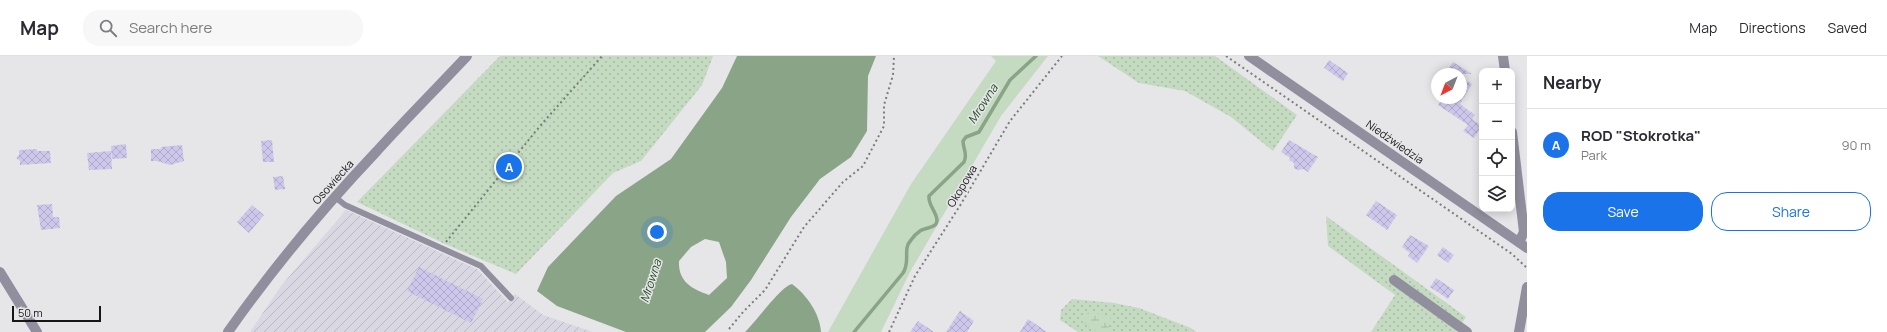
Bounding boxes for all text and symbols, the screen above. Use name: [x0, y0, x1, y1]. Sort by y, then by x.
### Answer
search box: [83, 10, 363, 46]
text: Map: [20, 15, 59, 41]
icon: search: [97, 17, 119, 39]
text: Search here: [129, 17, 212, 38]
text: Map: [1689, 18, 1717, 37]
text: Directions: [1739, 18, 1806, 37]
text: Saved: [1828, 18, 1867, 37]
north arrow: [1431, 68, 1467, 104]
map controls: [1479, 68, 1515, 212]
button: +: [1479, 68, 1515, 104]
text: Nearby: [1543, 71, 1601, 94]
water label: Mrowna: [963, 79, 1002, 127]
button: −: [1479, 104, 1515, 140]
street label: Niedźwiedzia: [1363, 116, 1427, 167]
text: ROD "Stokrotka": [1581, 125, 1701, 146]
text: A: [1552, 136, 1560, 154]
text: 90 m: [1841, 136, 1871, 154]
button: locate: [1479, 140, 1515, 176]
text: Park: [1581, 146, 1607, 164]
pin: A: [496, 152, 522, 182]
street label: Osowiecka: [309, 156, 357, 207]
street label: Okopowa: [943, 162, 980, 210]
button: layers: [1479, 176, 1515, 212]
button: Save: [1543, 192, 1703, 231]
button: Share: [1711, 192, 1871, 231]
your location: [647, 222, 667, 242]
water label: Mrowna: [636, 256, 666, 304]
scale bar: [12, 304, 101, 323]
text: 50 m: [18, 305, 43, 320]

